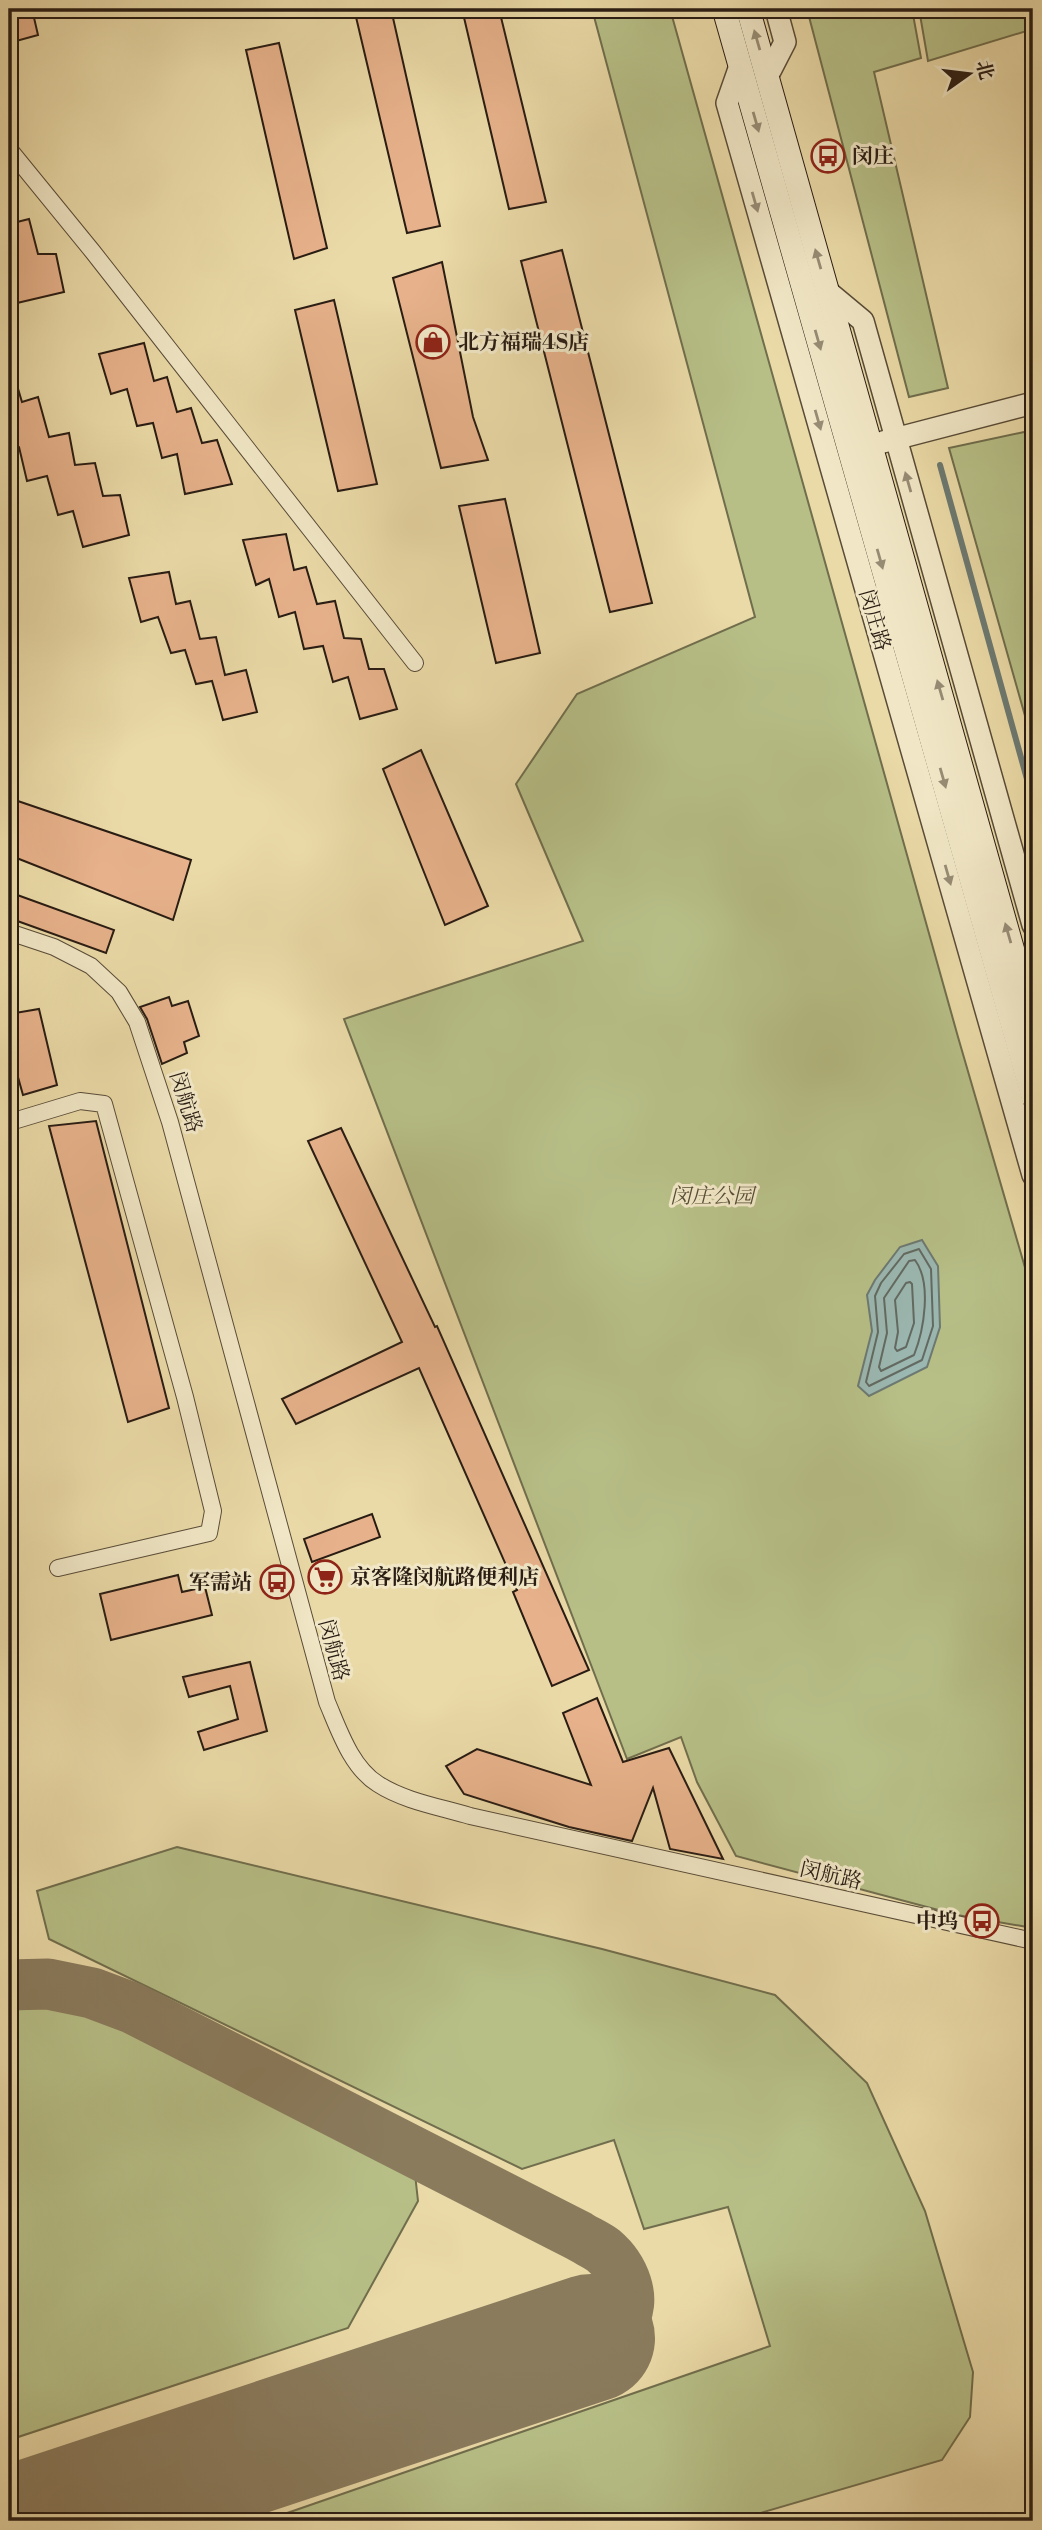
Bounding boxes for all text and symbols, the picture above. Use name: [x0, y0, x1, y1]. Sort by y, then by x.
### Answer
one-way arrow: [751, 29, 761, 50]
north arrow: [934, 38, 1004, 108]
text: 北: [971, 58, 998, 82]
one-way arrow: [751, 111, 761, 132]
bus stop icon: 闵庄: [809, 137, 847, 175]
place label: 闵庄: [852, 144, 894, 170]
one-way arrow: [751, 191, 761, 212]
one-way arrow: [813, 248, 823, 269]
shop icon: 北方福瑞4S店: [414, 323, 452, 361]
place label: 北方福瑞4S店: [458, 330, 589, 356]
one-way arrow: [813, 330, 823, 351]
one-way arrow: [813, 410, 824, 432]
one-way arrow: [902, 471, 912, 492]
one-way arrow: [876, 549, 886, 570]
street label: 闵庄路: [853, 586, 895, 654]
one-way arrow: [934, 679, 945, 701]
one-way arrow: [938, 768, 948, 789]
one-way arrow: [943, 864, 953, 885]
one-way arrow: [1002, 922, 1013, 944]
street label: 闵航路: [163, 1068, 207, 1136]
park label: 闵庄公园: [670, 1184, 757, 1210]
supermarket icon: 京客隆闵航路便利店: [306, 1558, 344, 1596]
bus stop icon: 军需站: [258, 1563, 296, 1601]
place label: 京客隆闵航路便利店: [350, 1565, 539, 1591]
place label: 军需站: [189, 1570, 252, 1596]
street label: 闵航路: [312, 1616, 354, 1684]
street label: 闵航路: [797, 1856, 864, 1896]
bus stop icon: 中坞: [963, 1902, 1001, 1940]
place label: 中坞: [916, 1909, 958, 1935]

